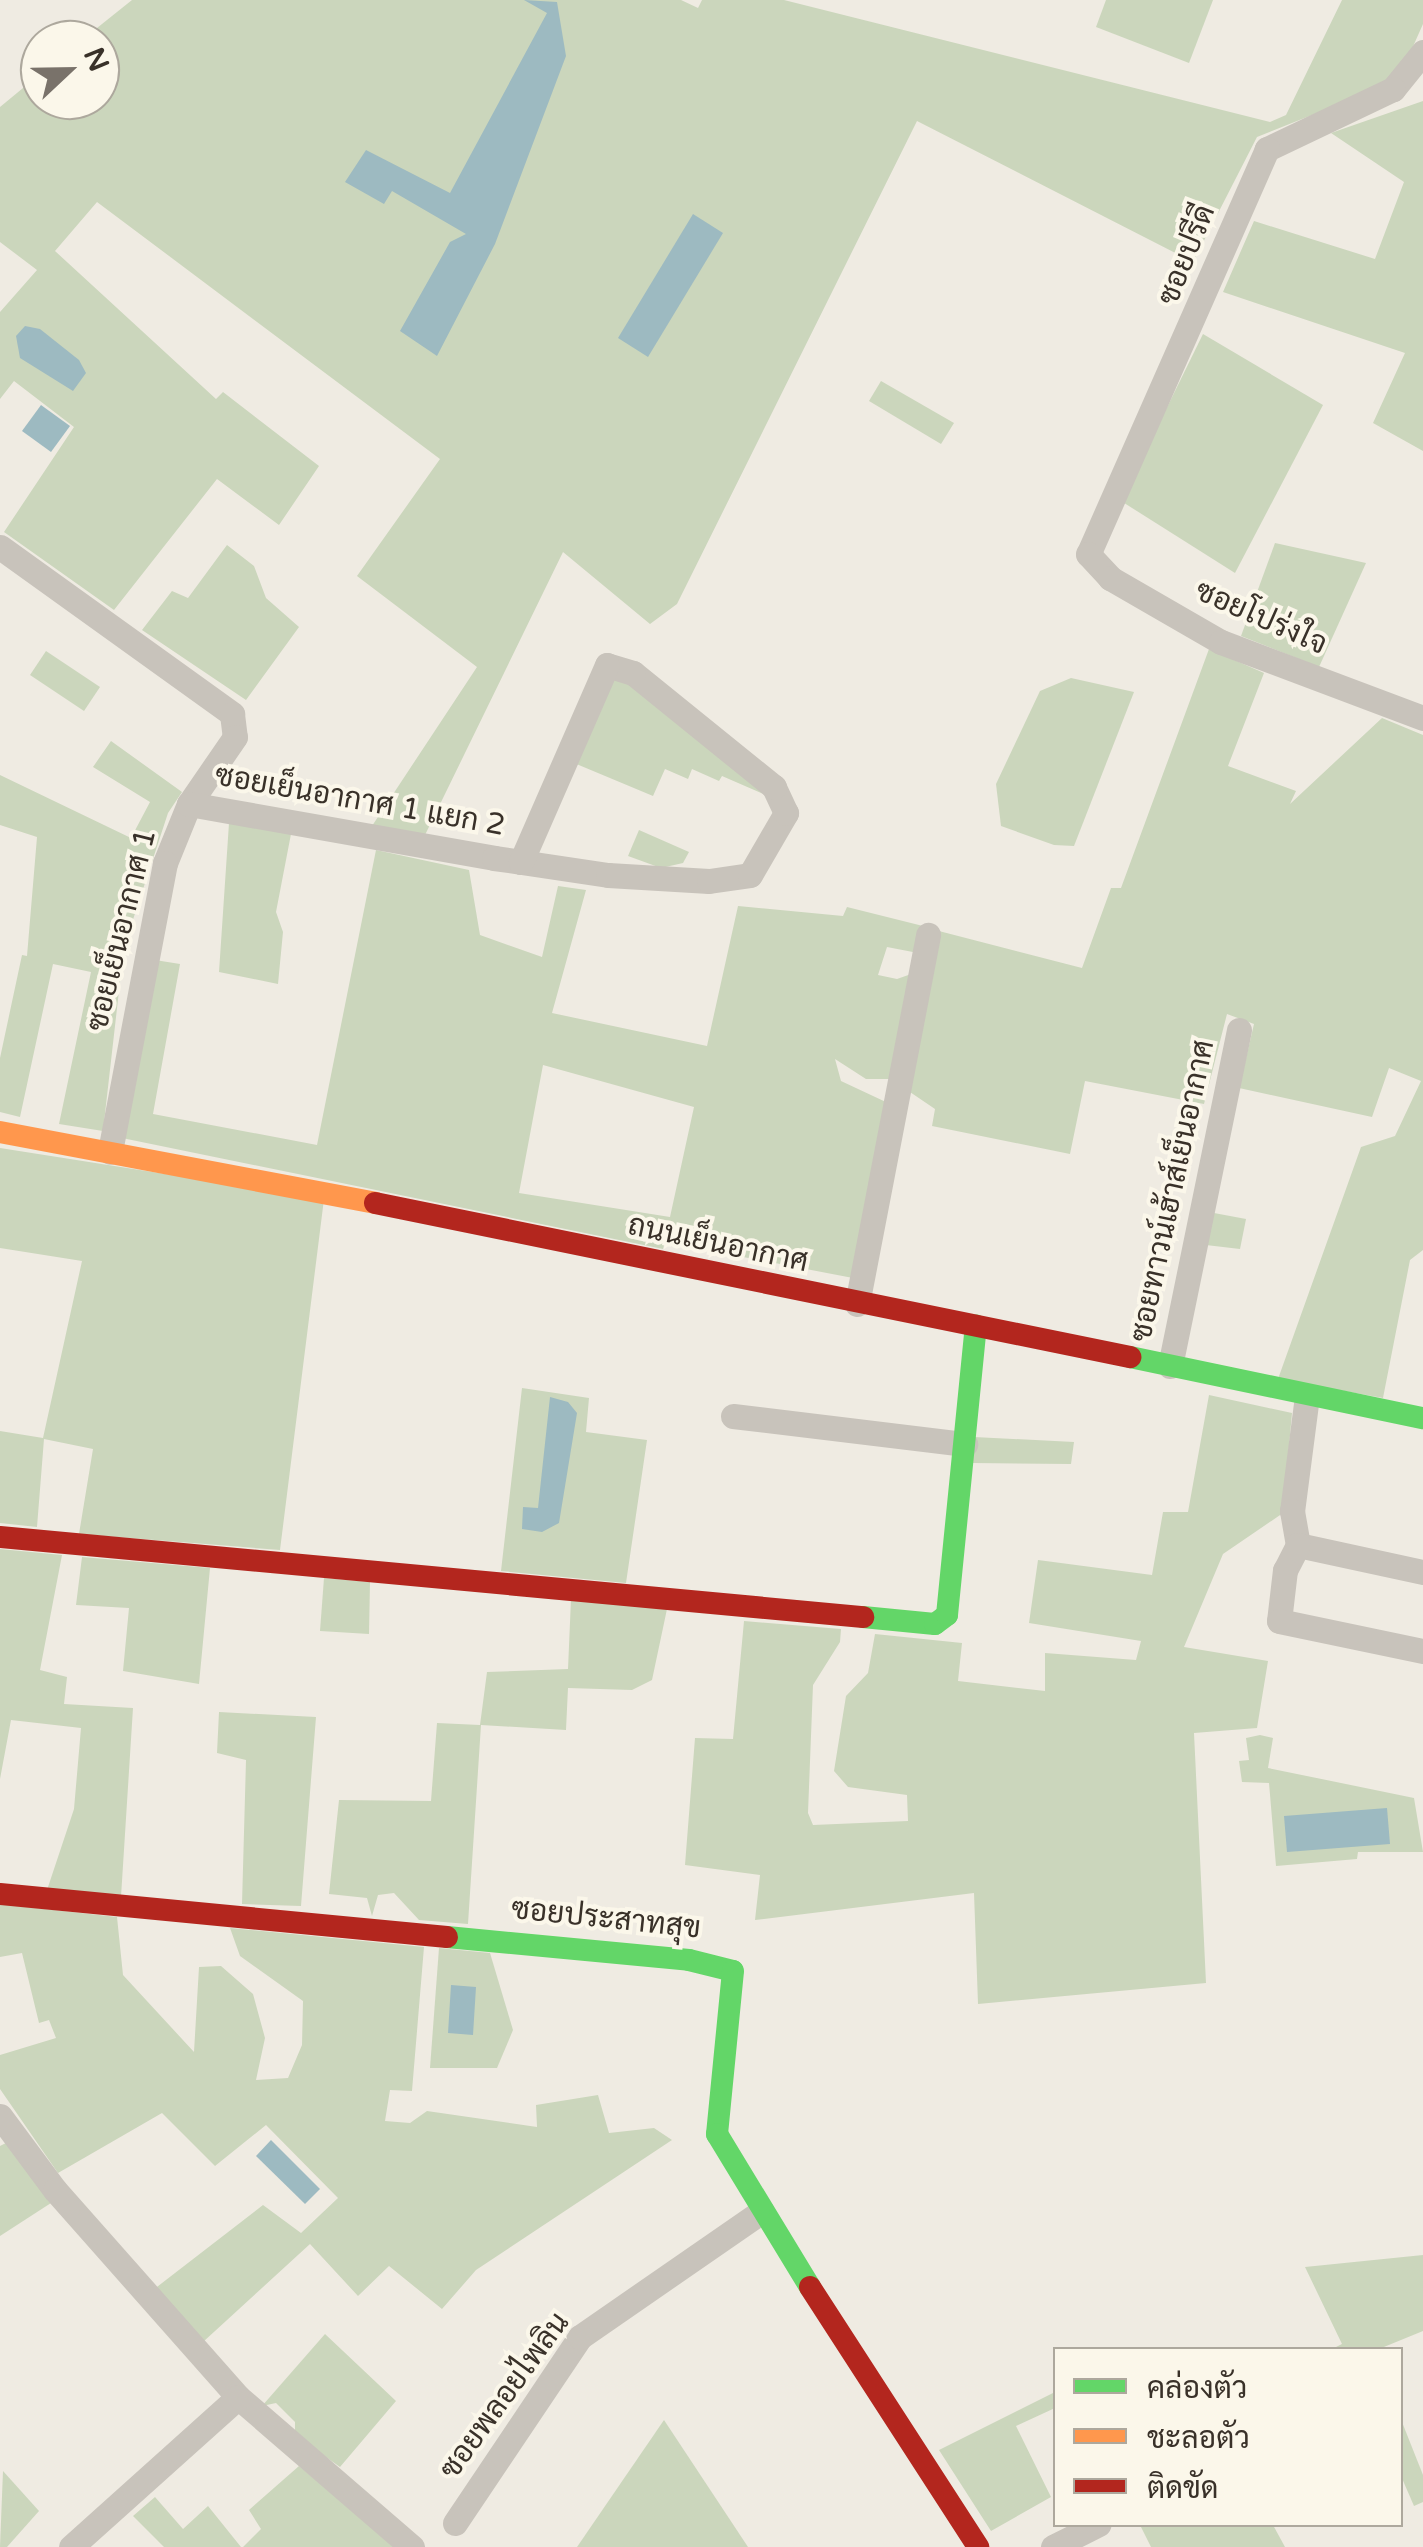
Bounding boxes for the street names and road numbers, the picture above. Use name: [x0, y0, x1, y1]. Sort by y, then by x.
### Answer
street label: ซอยปรีดี: [1151, 199, 1223, 311]
street label: ซอยโปร่งใจ: [1190, 573, 1332, 663]
street label: ซอยเย็นอากาศ 1 แยก 2: [212, 758, 508, 844]
street label: ซอยเย็นอากาศ 1: [79, 825, 165, 1035]
street label: ซอยทาวน์เฮ้าส์เย็นอากาศ: [1123, 1037, 1223, 1345]
street label: ถนนเย็นอากาศ: [625, 1207, 811, 1281]
street label: ซอยประสาทสุข: [509, 1891, 703, 1947]
street label: ซอยพลอยไพลิน: [433, 2306, 577, 2486]

